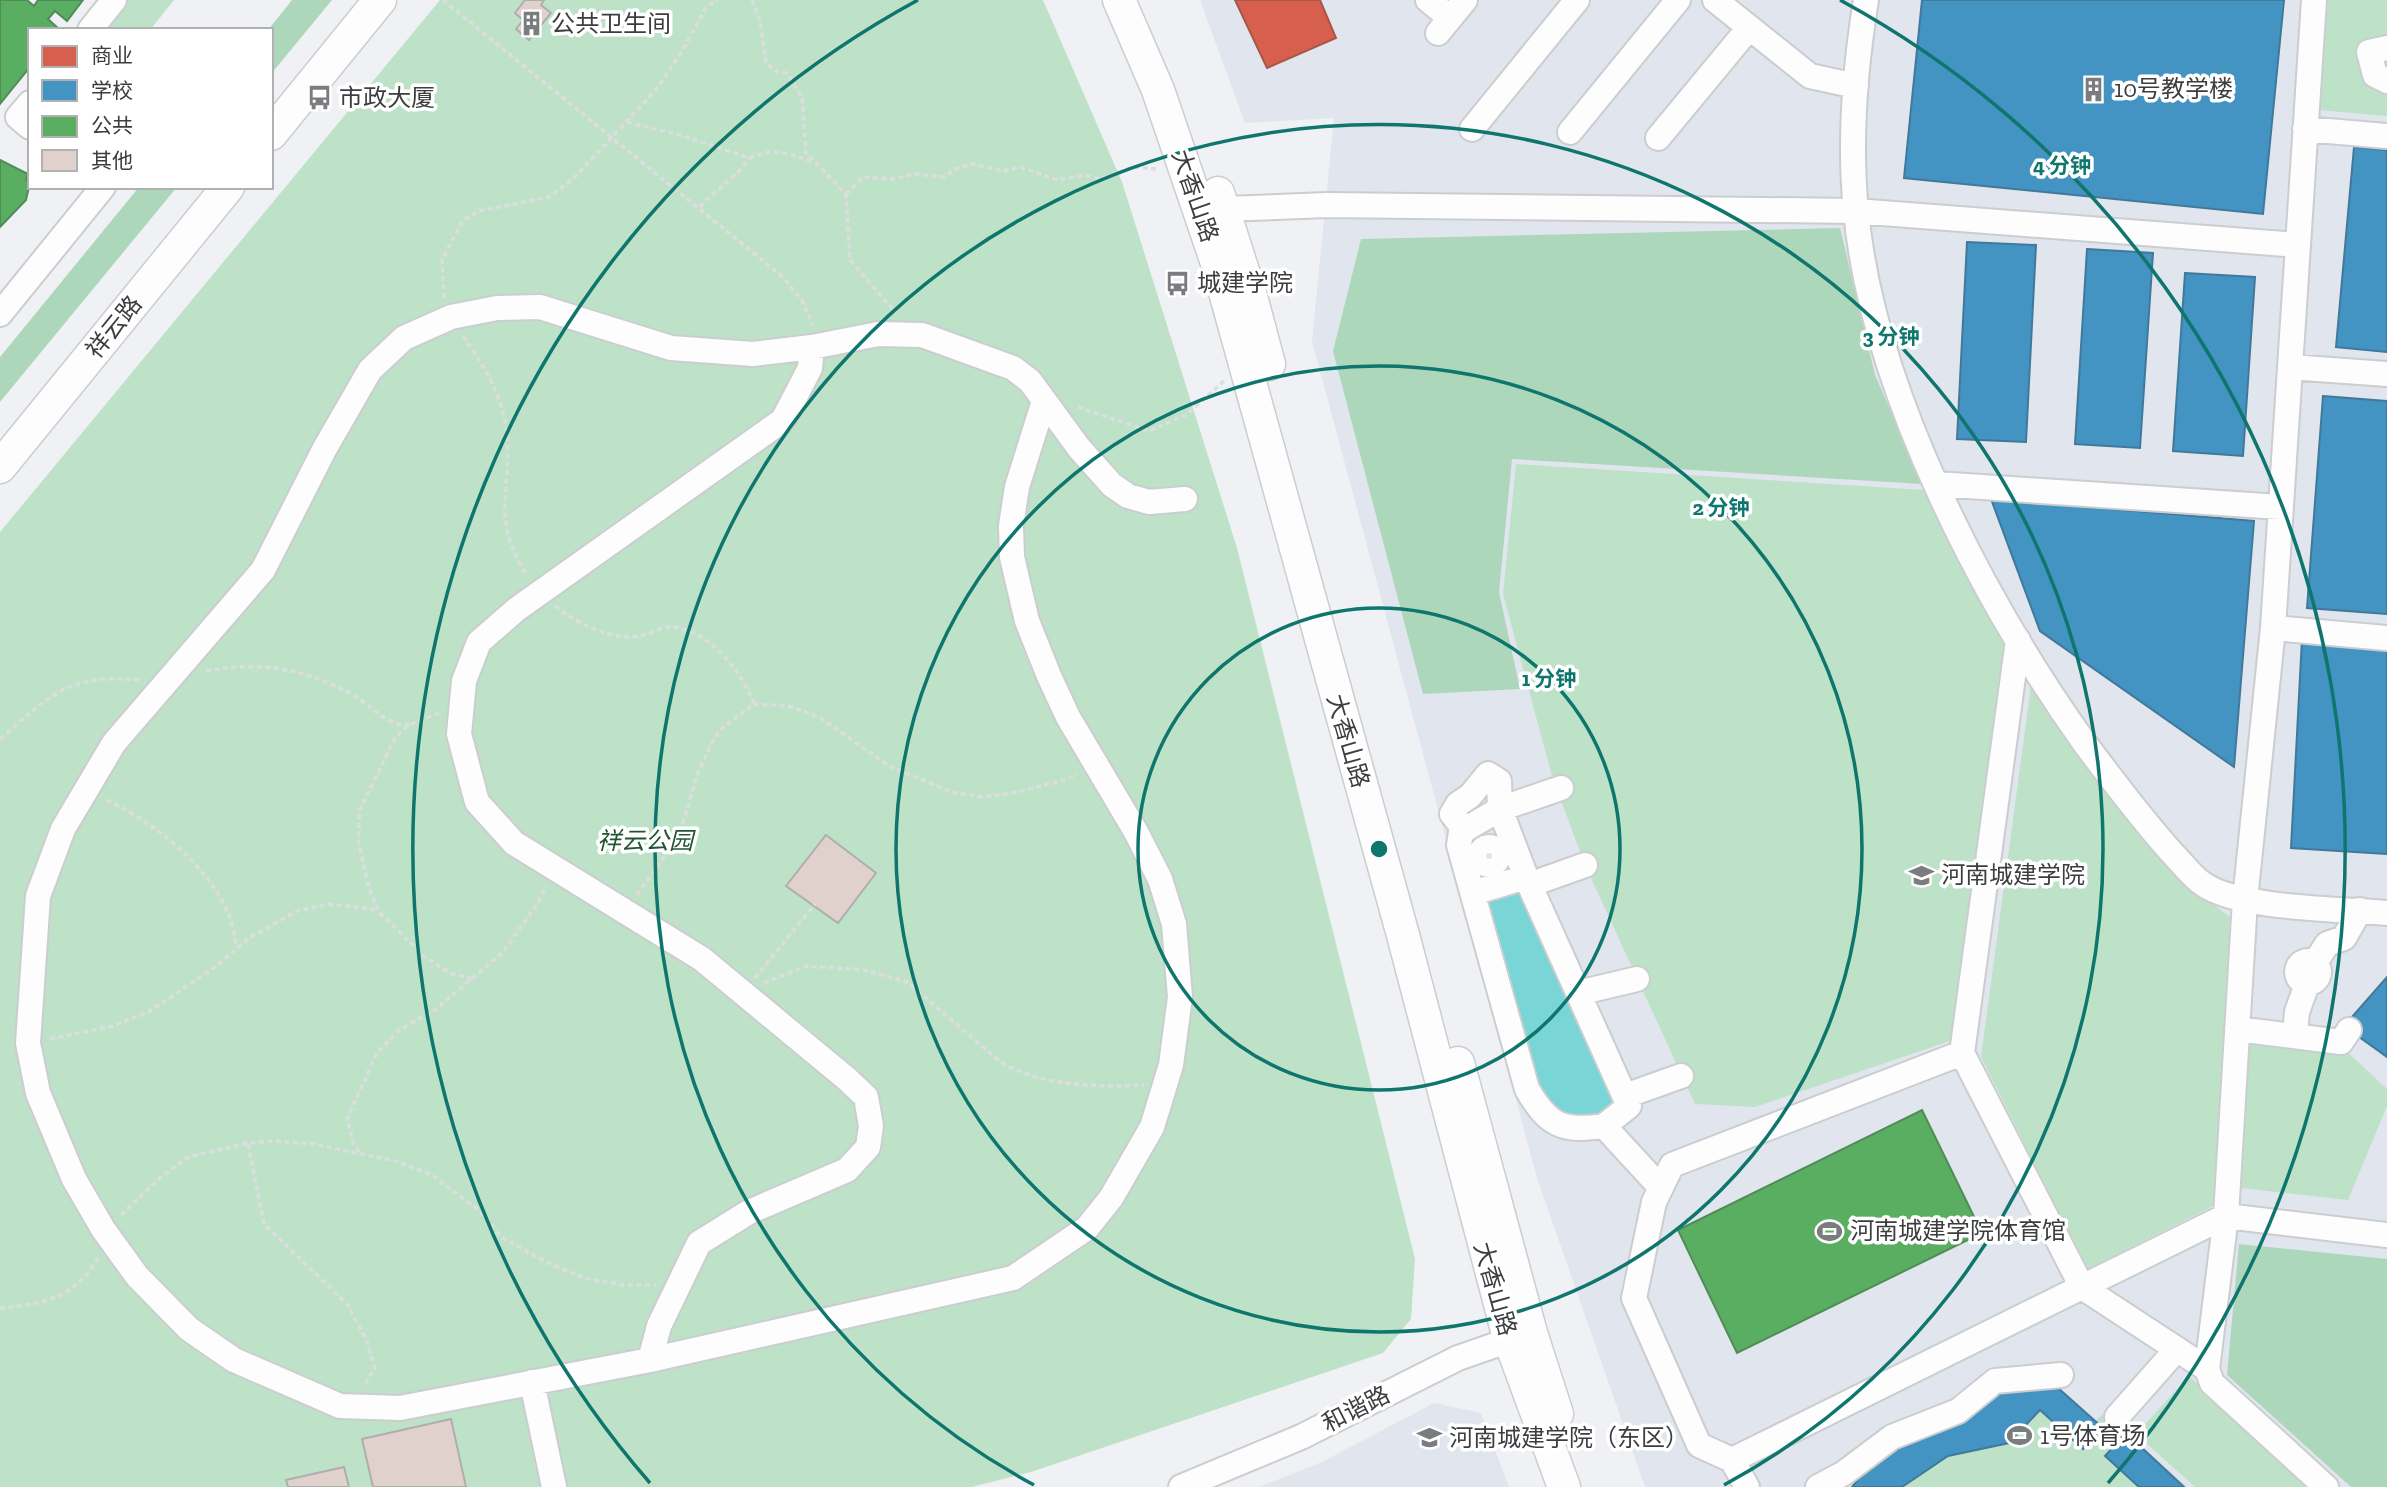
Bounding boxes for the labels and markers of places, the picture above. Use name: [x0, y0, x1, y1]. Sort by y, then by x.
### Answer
place label: 公共卫生间: [551, 9, 671, 38]
building icon: 公共卫生间: [517, 10, 545, 38]
place label: 10号教学楼: [2114, 74, 2233, 103]
building icon: 10号教学楼: [2080, 75, 2108, 103]
place label: 市政大厦: [339, 83, 435, 112]
bus stop icon: 市政大厦: [305, 84, 333, 112]
place label: 城建学院: [1197, 268, 1293, 297]
bus stop icon: 城建学院: [1163, 269, 1191, 297]
centre of rings: [1367, 837, 1391, 861]
place label: 河南城建学院: [1941, 860, 2085, 889]
school or university icon: 河南城建学院: [1907, 861, 1935, 889]
place label: 河南城建学院体育馆: [1850, 1216, 2066, 1245]
sports icon: 河南城建学院体育馆: [1816, 1217, 1844, 1245]
place label: 1号体育场: [2040, 1421, 2145, 1450]
sports icon: 1号体育场: [2006, 1422, 2034, 1450]
place label: 河南城建学院（东区）: [1449, 1423, 1689, 1452]
school or university icon: 河南城建学院（东区）: [1415, 1424, 1443, 1452]

